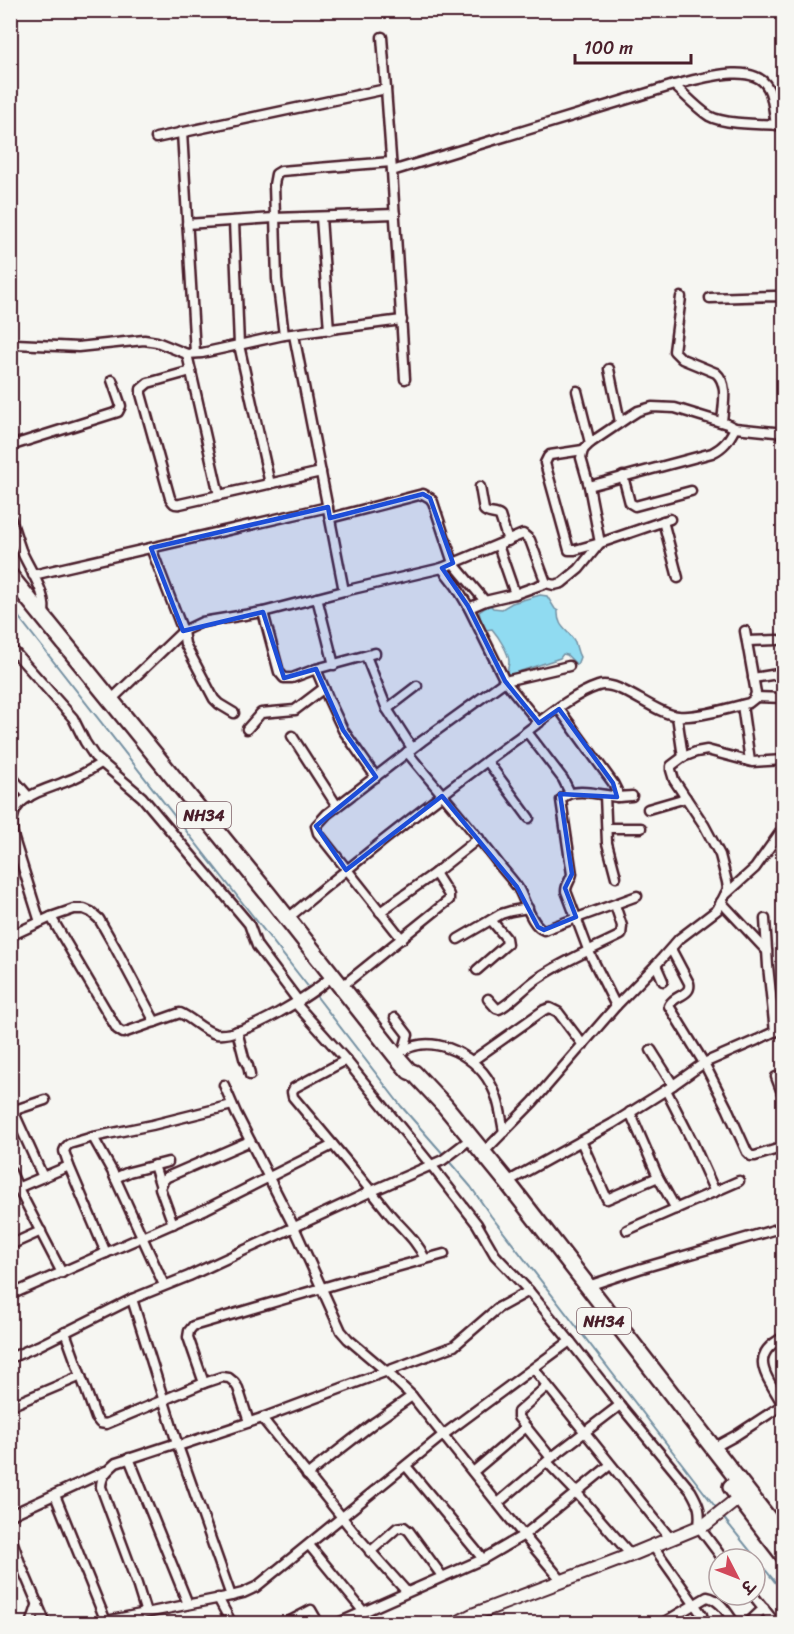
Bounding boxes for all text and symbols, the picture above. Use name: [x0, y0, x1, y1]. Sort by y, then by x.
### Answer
scale bar: [575, 27, 690, 65]
text: 100 m: [584, 32, 633, 64]
road number: NH34: [177, 802, 231, 828]
road number: NH34: [577, 1308, 631, 1334]
north arrow: [707, 1547, 767, 1607]
text: उ: [733, 1572, 763, 1601]

